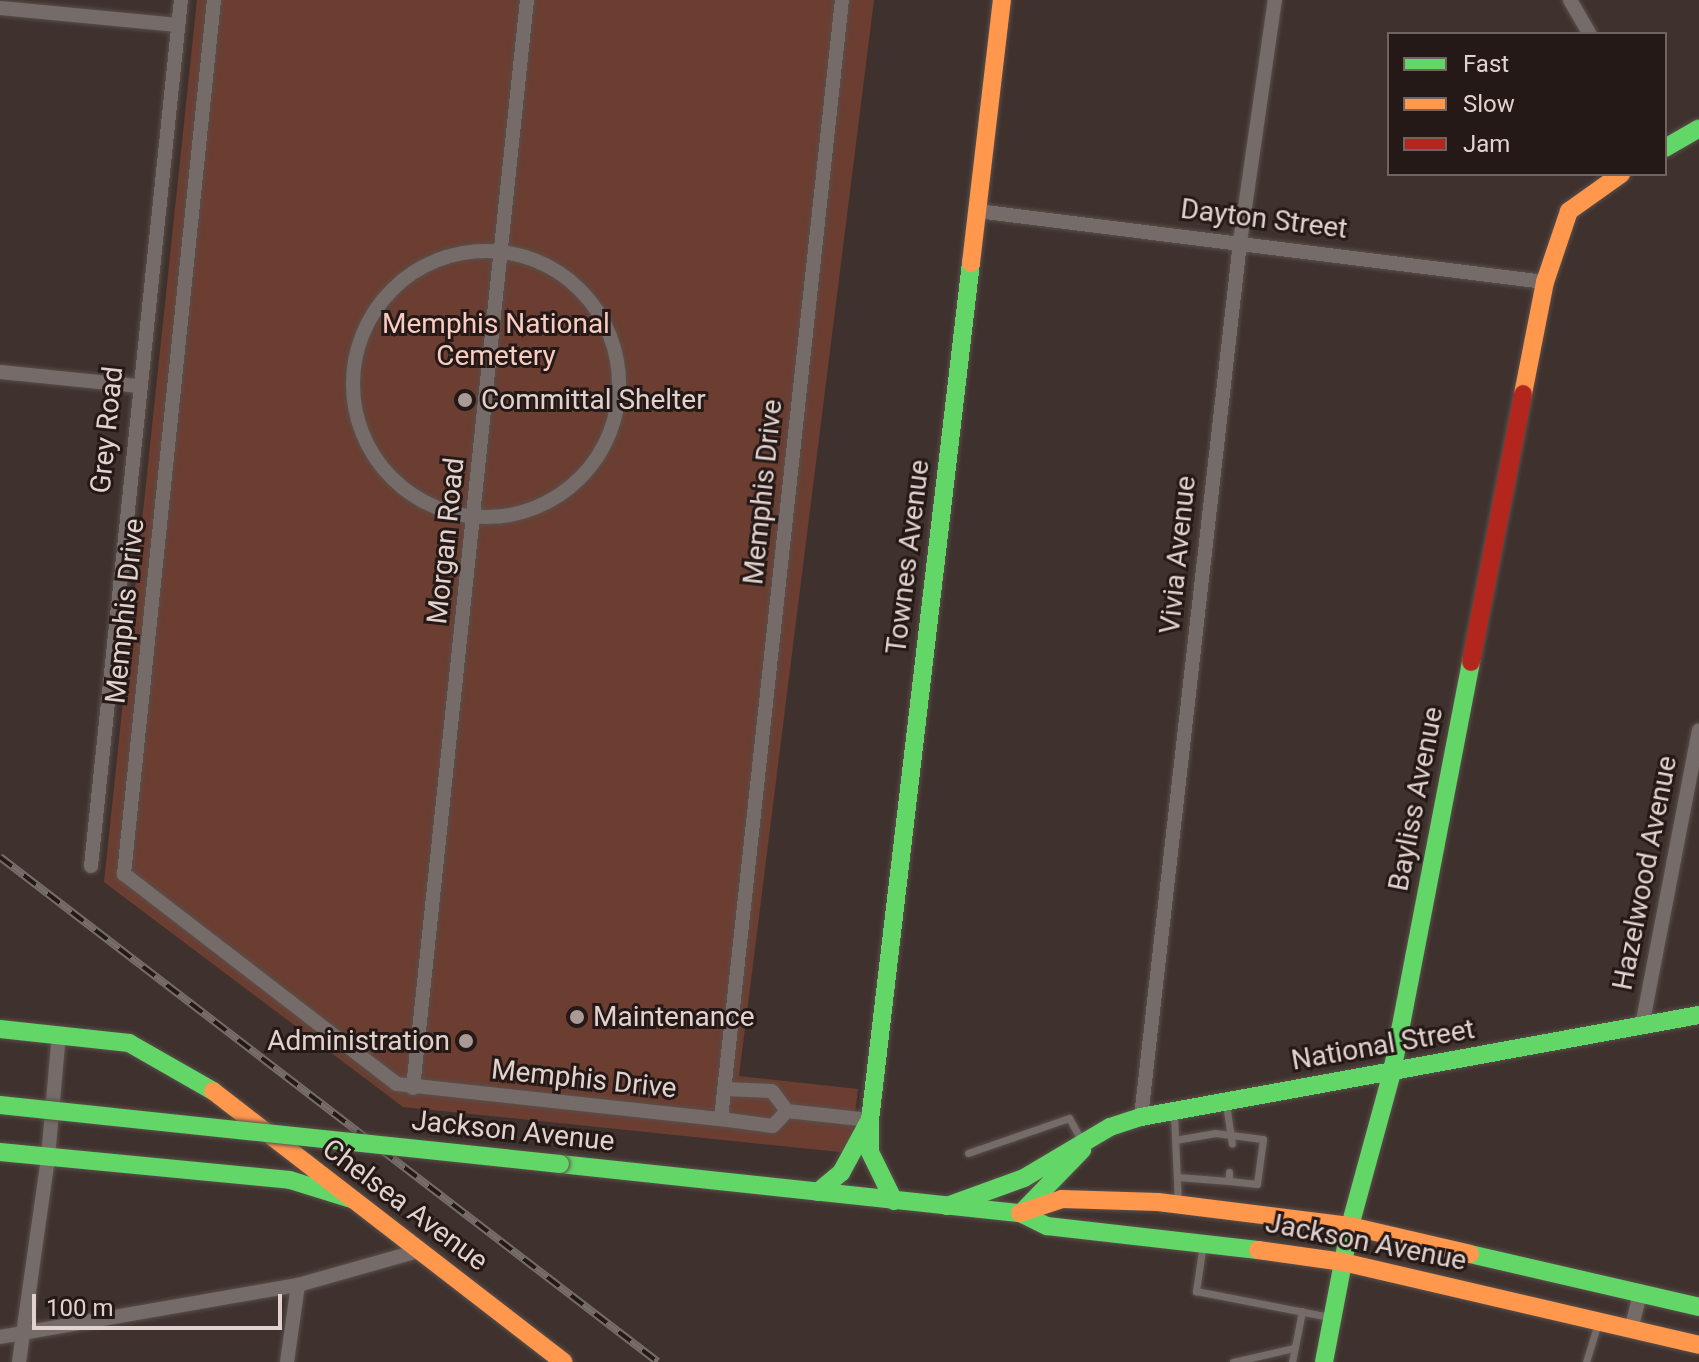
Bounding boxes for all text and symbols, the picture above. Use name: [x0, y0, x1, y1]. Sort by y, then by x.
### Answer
legend: [1387, 32, 1667, 176]
text: Fast: [1463, 50, 1509, 78]
text: Slow: [1463, 90, 1515, 118]
text: Jam: [1463, 130, 1510, 158]
street label: Dayton Street: [1179, 192, 1349, 246]
park label: Memphis National Cemetery: [382, 307, 610, 373]
street label: Grey Road: [84, 365, 130, 495]
place label: Committal Shelter: [481, 383, 706, 417]
marker: Committal Shelter: [456, 391, 474, 409]
street label: Memphis Drive: [737, 398, 789, 586]
street label: Morgan Road: [421, 456, 471, 626]
street label: Townes Avenue: [879, 458, 937, 656]
street label: Vivia Avenue: [1153, 474, 1203, 636]
street label: Memphis Drive: [99, 517, 151, 705]
street label: Bayliss Avenue: [1382, 704, 1450, 894]
street label: Hazelwood Avenue: [1606, 753, 1684, 993]
place label: Maintenance: [593, 1000, 755, 1034]
marker: Maintenance: [568, 1008, 586, 1026]
street label: National Street: [1289, 1012, 1477, 1078]
place label: Administration: [267, 1024, 450, 1058]
marker: Administration: [457, 1032, 475, 1050]
street label: Memphis Drive: [490, 1053, 678, 1105]
street label: Jackson Avenue: [410, 1104, 616, 1158]
street label: Chelsea Avenue: [316, 1132, 494, 1278]
street label: Jackson Avenue: [1263, 1206, 1469, 1278]
scale bar: [36, 1278, 286, 1328]
text: 100 m: [46, 1294, 113, 1322]

